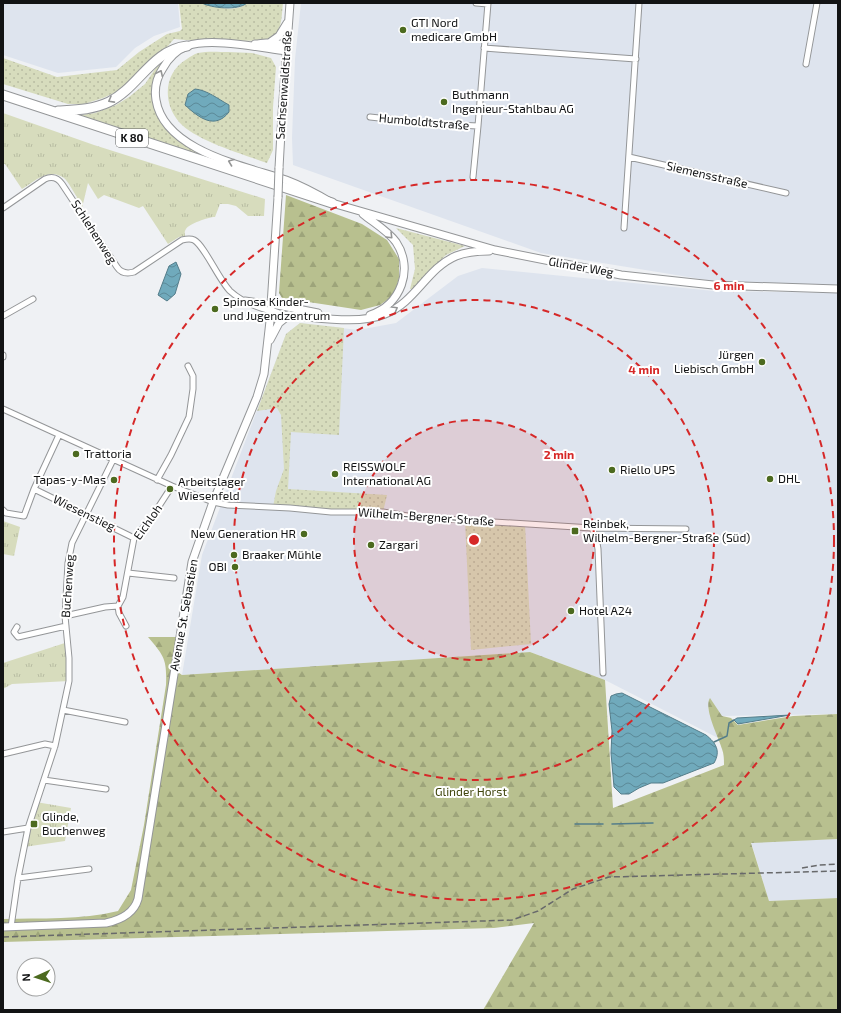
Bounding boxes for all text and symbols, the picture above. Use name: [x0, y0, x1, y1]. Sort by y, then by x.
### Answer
place label: GTI Nord medicare GmbH: [411, 15, 497, 43]
marker: GTI Nord medicare GmbH: [398, 25, 408, 35]
street label: Sachsenwaldstraße: [272, 30, 294, 140]
one-way arrow: [155, 70, 163, 78]
place label: Buthmann Ingenieur-Stahlbau AG: [452, 87, 574, 115]
one-way arrow: [108, 96, 115, 103]
marker: Buthmann Ingenieur-Stahlbau AG: [439, 97, 449, 107]
street label: Humboldtstraße: [378, 110, 470, 132]
road number: K 80: [116, 129, 148, 147]
street label: Siemensstraße: [665, 158, 749, 190]
one-way arrow: [228, 159, 235, 167]
street label: Schlehenweg: [69, 197, 121, 266]
one-way arrow: [385, 231, 393, 239]
street label: Glinder Weg: [548, 253, 615, 279]
text: 6 min: [714, 278, 744, 292]
place label: Spinosa Kinder- und Jugendzentrum: [223, 294, 330, 322]
marker: Spinosa Kinder- und Jugendzentrum: [210, 304, 220, 314]
one-way arrow: [391, 307, 398, 314]
place label: Jürgen Liebisch GmbH: [674, 347, 754, 375]
marker: Jürgen Liebisch GmbH: [757, 357, 767, 367]
text: 4 min: [628, 362, 660, 376]
place label: Trattoria: [84, 446, 132, 460]
text: 2 min: [544, 447, 574, 461]
marker: Trattoria: [71, 449, 81, 459]
place label: REISSWOLF International AG: [343, 459, 431, 487]
place label: Riello UPS: [620, 462, 676, 476]
marker: Riello UPS: [607, 465, 617, 475]
marker: REISSWOLF International AG: [330, 469, 340, 479]
place label: DHL: [778, 471, 800, 485]
place label: Tapas-y-Mas: [34, 472, 106, 486]
place label: Arbeitslager Wiesenfeld: [178, 474, 245, 502]
marker: DHL: [765, 474, 775, 484]
marker: Tapas-y-Mas: [109, 475, 119, 485]
marker: Arbeitslager Wiesenfeld: [165, 484, 175, 494]
street label: Wiesenstieg: [51, 491, 118, 533]
street label: Eichloh: [130, 501, 164, 542]
street label: Wilhelm-Bergner-Straße: [358, 504, 495, 528]
place label: Reinbek, Wilhelm-Bergner-Straße (Süd): [583, 516, 750, 544]
place label: New Generation HR: [191, 526, 296, 540]
marker: Reinbek, Wilhelm-Bergner-Straße (Süd): [570, 526, 580, 536]
marker: New Generation HR: [299, 529, 309, 539]
centre of rings: [467, 533, 481, 547]
place label: Zargari: [379, 537, 418, 551]
marker: Zargari: [366, 540, 376, 550]
place label: Braaker Mühle: [242, 547, 321, 561]
marker: Braaker Mühle: [229, 550, 239, 560]
street label: Buchenweg: [58, 553, 76, 618]
street label: Avenue St. Sebastien: [166, 558, 200, 672]
place label: OBI: [208, 559, 227, 573]
marker: OBI: [230, 562, 240, 572]
place label: Hotel A24: [579, 603, 632, 617]
marker: Hotel A24: [566, 606, 576, 616]
park label: Glinder Horst: [435, 784, 507, 798]
place label: Glinde, Buchenweg: [42, 809, 106, 837]
marker: Glinde, Buchenweg: [29, 819, 39, 829]
north arrow: [16, 957, 56, 997]
text: N: [19, 973, 32, 982]

